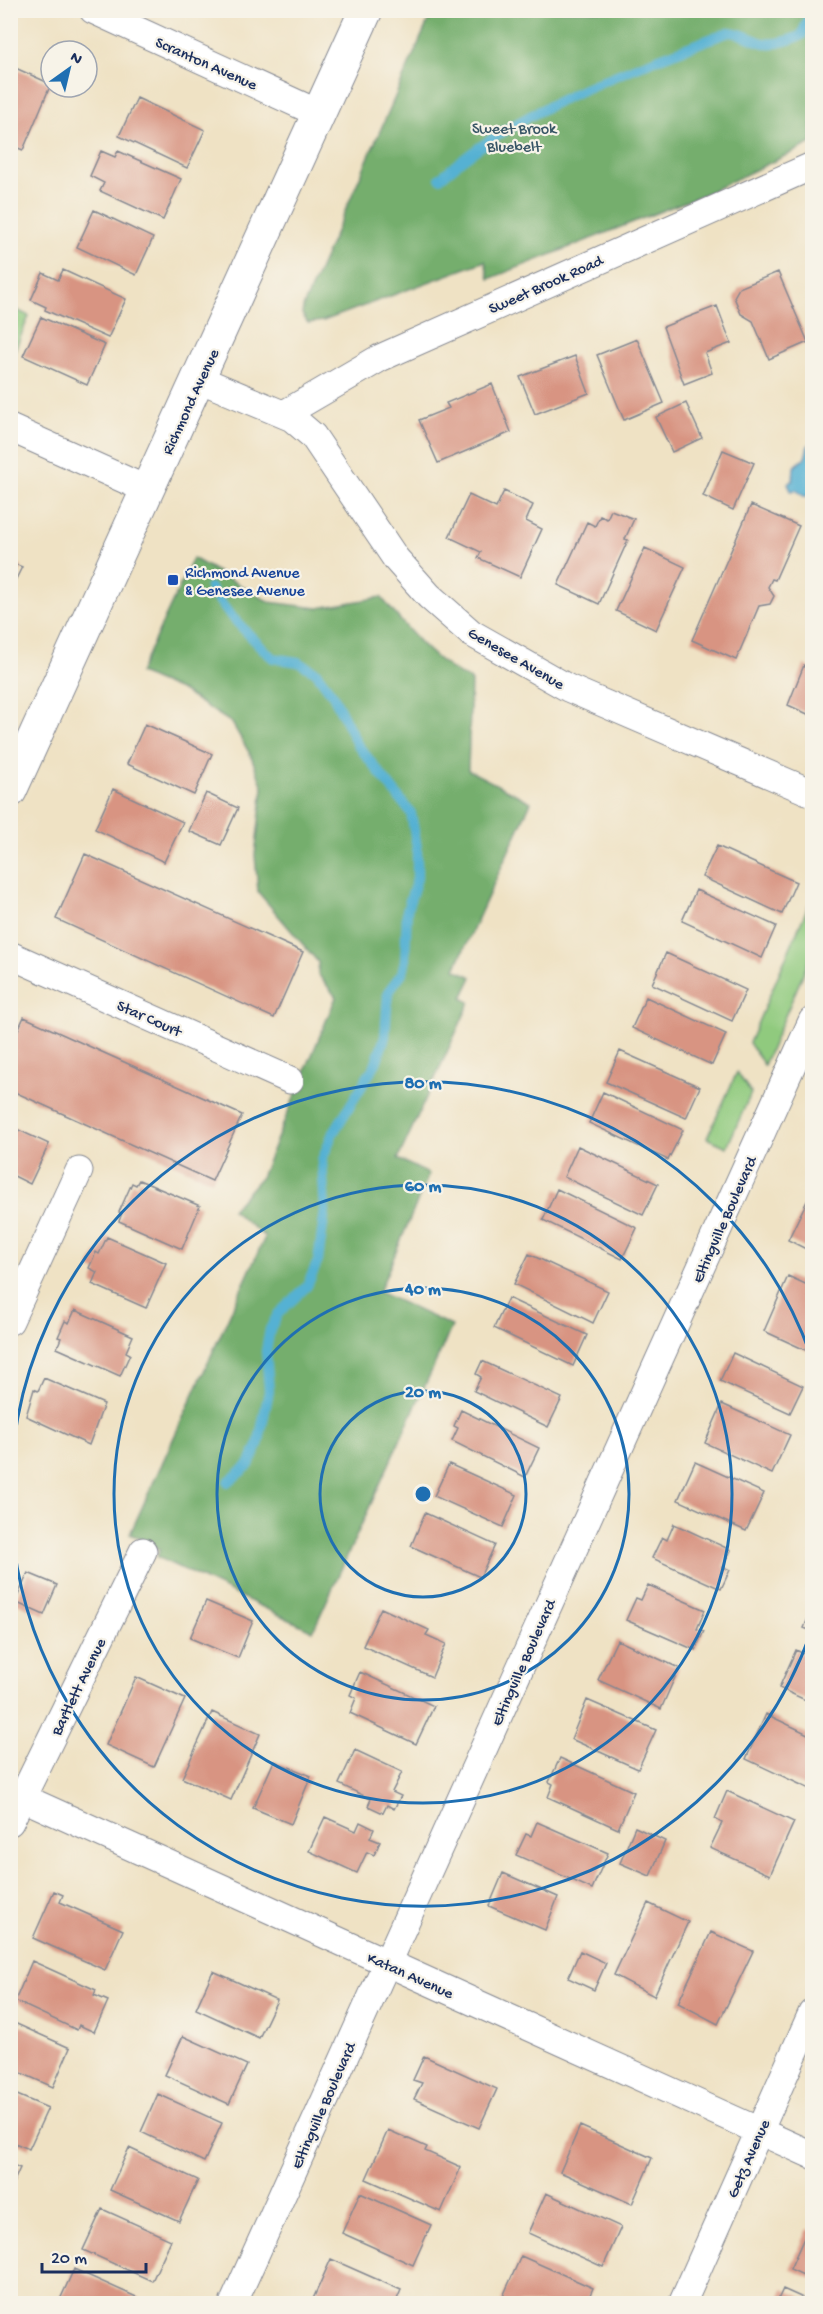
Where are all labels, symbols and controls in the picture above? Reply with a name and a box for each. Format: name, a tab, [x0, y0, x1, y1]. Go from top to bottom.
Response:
street label: Scranton Avenue	[152, 34, 260, 96]
north arrow	[39, 39, 99, 99]
text: N	[66, 49, 86, 71]
park label: Sweet Brook Bluebelt	[472, 121, 558, 158]
street label: Sweet Brook Road	[486, 252, 608, 320]
street label: Richmond Avenue	[159, 346, 225, 458]
place label: Richmond Avenue & Genesee Avenue	[185, 565, 305, 602]
marker: Richmond Avenue & Genesee Avenue	[166, 573, 180, 587]
street label: Genesee Avenue	[464, 625, 568, 696]
street label: Star Court	[113, 997, 185, 1043]
text: 80 m	[404, 1074, 442, 1095]
street label: Eltingville Boulevard	[690, 1153, 763, 1287]
text: 60 m	[405, 1177, 441, 1198]
text: 40 m	[404, 1280, 441, 1301]
text: 20 m	[405, 1383, 441, 1404]
centre of rings	[413, 1484, 433, 1504]
street label: Eltingville Boulevard	[489, 1596, 562, 1730]
street label: Bartlett Avenue	[48, 1635, 112, 1740]
street label: Katan Avenue	[363, 1950, 456, 2005]
street label: Eltingville Boulevard	[289, 2039, 362, 2173]
street label: Getz Avenue	[724, 2117, 776, 2202]
scale bar	[42, 2236, 146, 2274]
text: 20 m	[51, 2249, 87, 2270]

